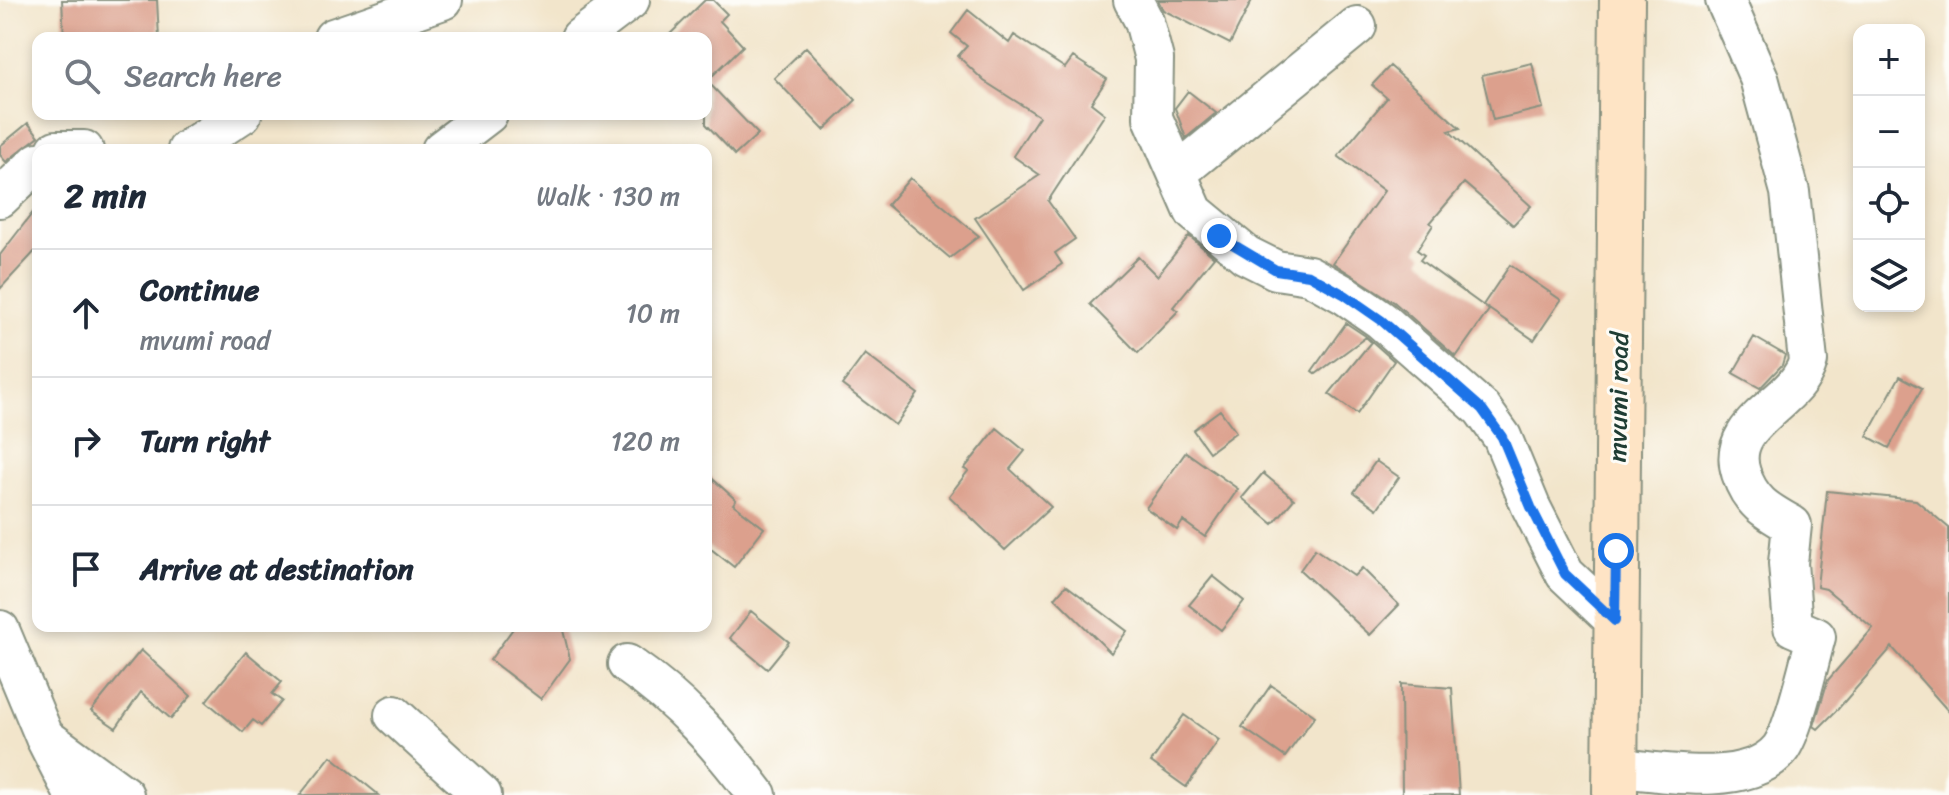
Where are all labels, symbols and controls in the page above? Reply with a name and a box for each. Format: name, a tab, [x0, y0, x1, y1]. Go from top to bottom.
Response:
map controls	[1853, 24, 1925, 312]
button: +	[1853, 24, 1925, 96]
search box	[32, 32, 712, 120]
text: Search here	[124, 49, 282, 103]
icon: search	[60, 54, 104, 98]
button: −	[1853, 96, 1925, 168]
text: 2 min	[64, 166, 146, 226]
button: locate	[1853, 168, 1925, 240]
text: Walk · 130 m	[537, 173, 680, 219]
route end	[1201, 218, 1237, 254]
button: layers	[1853, 240, 1925, 312]
text: Continue	[140, 263, 259, 317]
text: 10 m	[626, 290, 680, 336]
icon: ahead	[64, 291, 108, 335]
text: mvumi road	[140, 317, 270, 363]
street label: mvumi road	[1594, 329, 1642, 462]
text: Turn right	[140, 414, 270, 468]
text: 120 m	[611, 418, 680, 464]
icon: right	[64, 419, 108, 463]
route start	[1598, 533, 1634, 569]
text: Arrive at destination	[140, 542, 414, 596]
icon: arrive	[64, 547, 108, 591]

